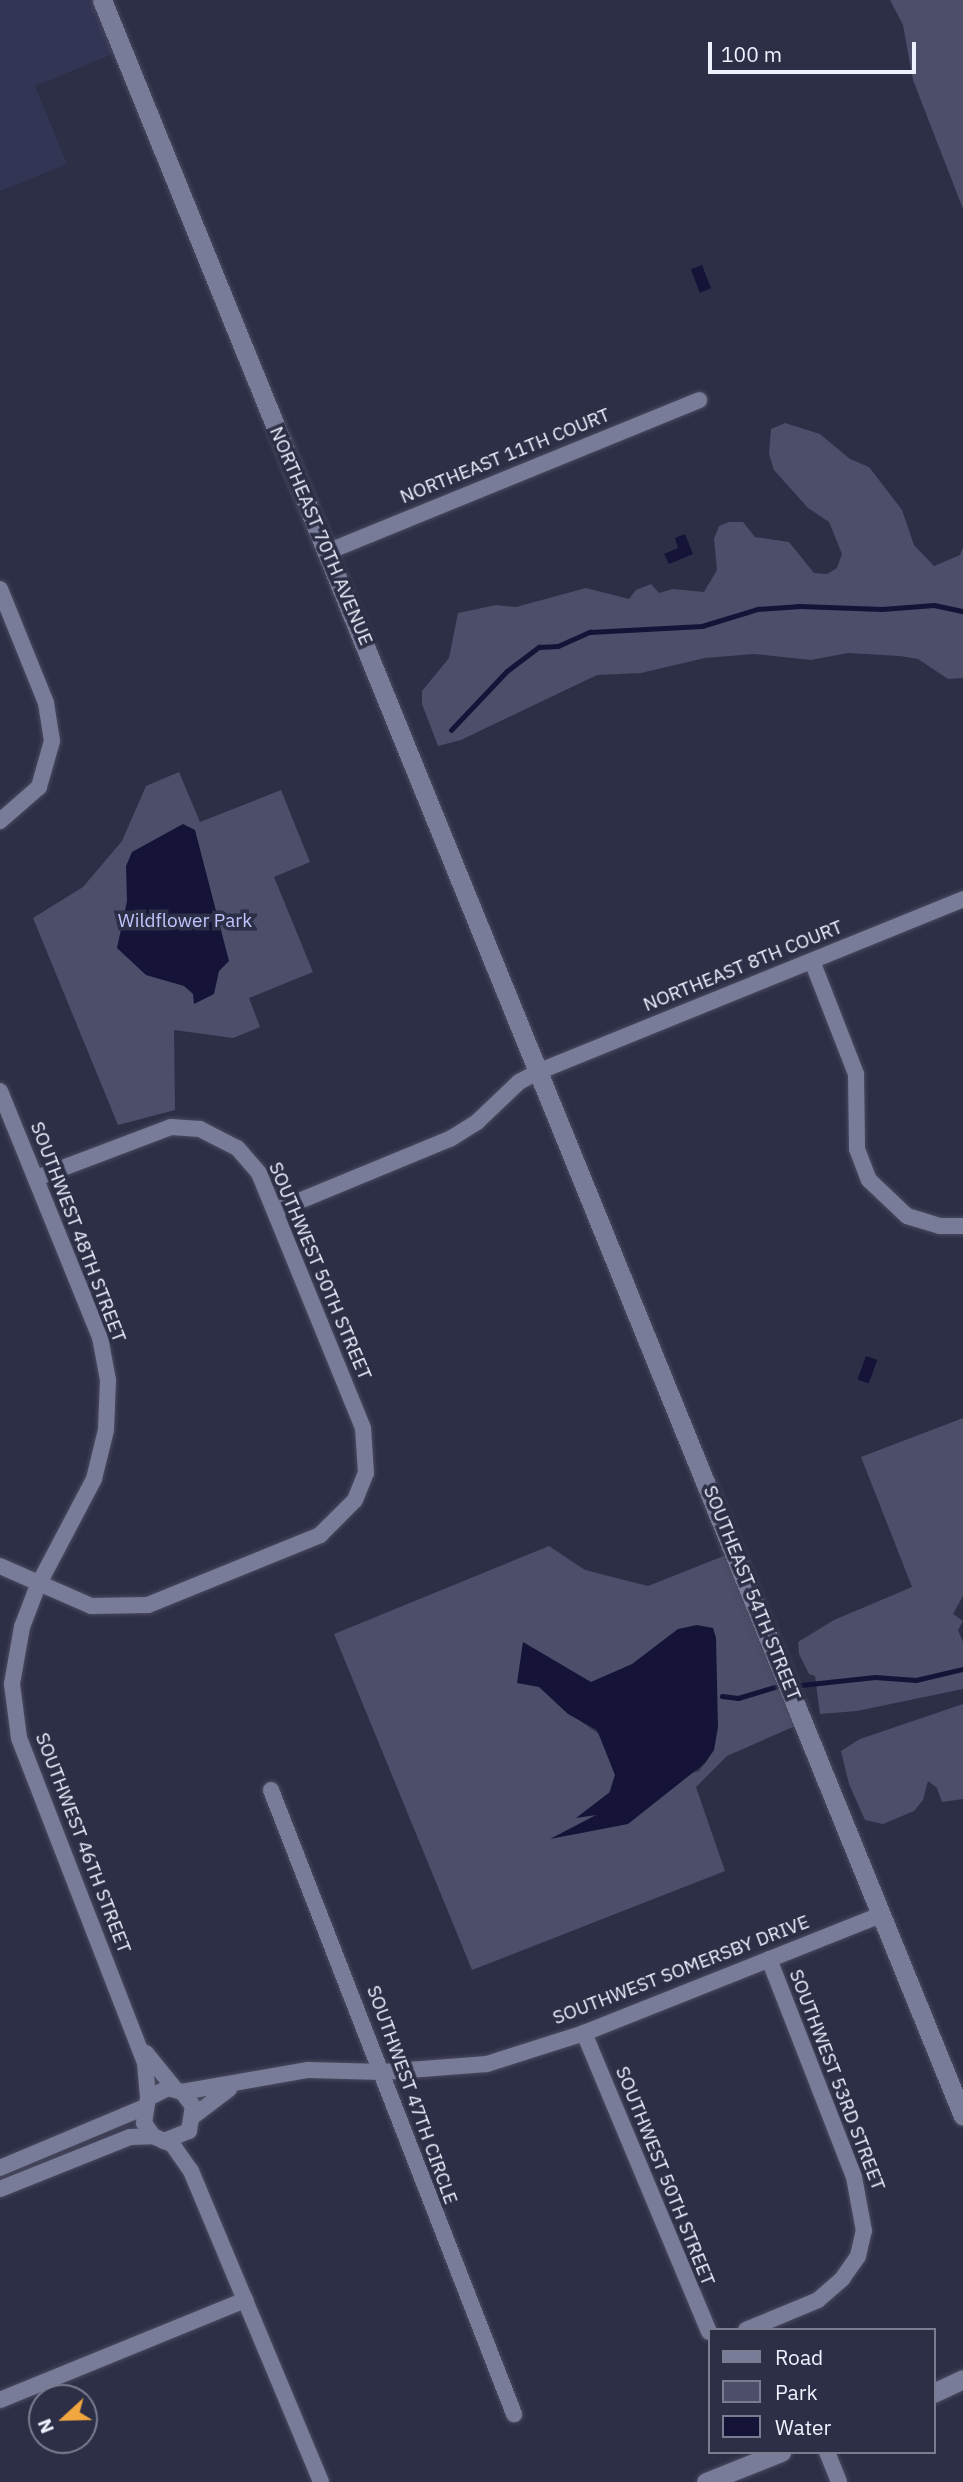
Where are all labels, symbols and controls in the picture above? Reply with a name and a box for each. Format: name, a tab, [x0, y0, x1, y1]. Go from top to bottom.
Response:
scale bar	[711, 28, 919, 72]
text: 100 m	[721, 40, 782, 68]
street label: NORTHEAST 11TH COURT	[397, 403, 613, 509]
street label: NORTHEAST 70TH AVENUE	[265, 423, 377, 649]
park label: Wildflower Park	[118, 910, 252, 932]
street label: NORTHEAST 8TH COURT	[640, 916, 846, 1016]
street label: SOUTHWEST 48TH STREET	[25, 1119, 131, 1345]
street label: SOUTHWEST 50TH STREET	[264, 1159, 376, 1383]
street label: SOUTHEAST 54TH STREET	[698, 1482, 806, 1704]
street label: SOUTHWEST 46TH STREET	[30, 1730, 136, 1956]
street label: SOUTHWEST SOMERSBY DRIVE	[550, 1910, 812, 2030]
street label: SOUTHWEST 53RD STREET	[784, 1966, 890, 2194]
street label: SOUTHWEST 47TH CIRCLE	[362, 1982, 462, 2208]
street label: SOUTHWEST 50TH STREET	[611, 2063, 719, 2289]
legend	[708, 2328, 935, 2454]
text: Road	[775, 2343, 823, 2371]
text: Park	[775, 2378, 818, 2406]
north arrow	[28, 2384, 98, 2454]
text: Water	[775, 2413, 831, 2441]
text: N	[32, 2415, 59, 2437]

